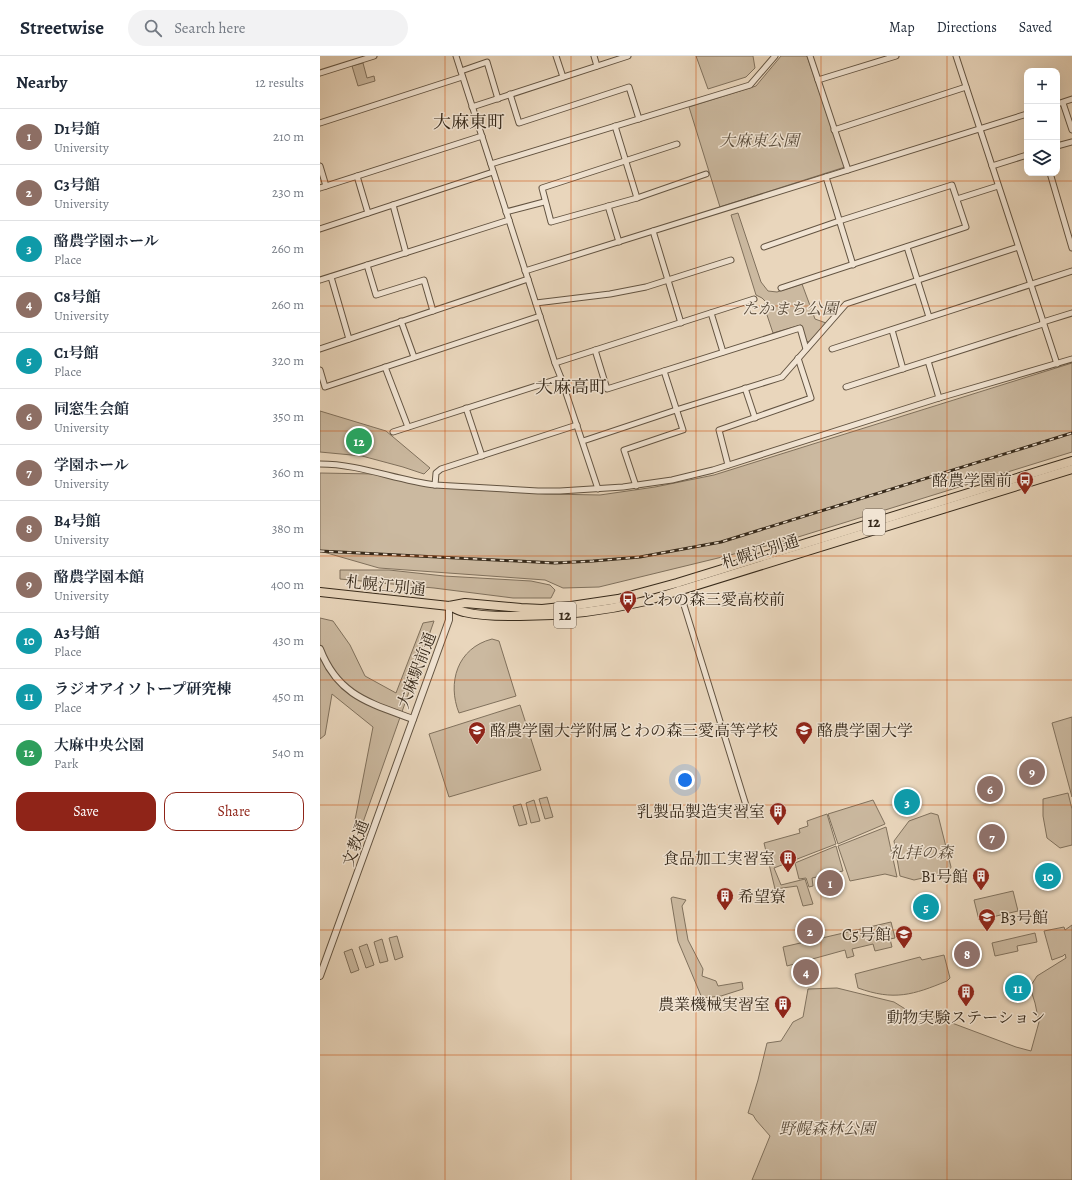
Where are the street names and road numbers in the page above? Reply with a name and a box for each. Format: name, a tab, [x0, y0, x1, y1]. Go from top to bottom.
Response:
road number: 12	[863, 509, 885, 535]
street label: 札幌江別通	[719, 530, 802, 574]
street label: 札幌江別通	[345, 571, 427, 601]
road number: 12	[554, 602, 576, 628]
street label: 大麻駅前通	[392, 629, 442, 712]
street label: 文教通	[337, 817, 374, 870]

